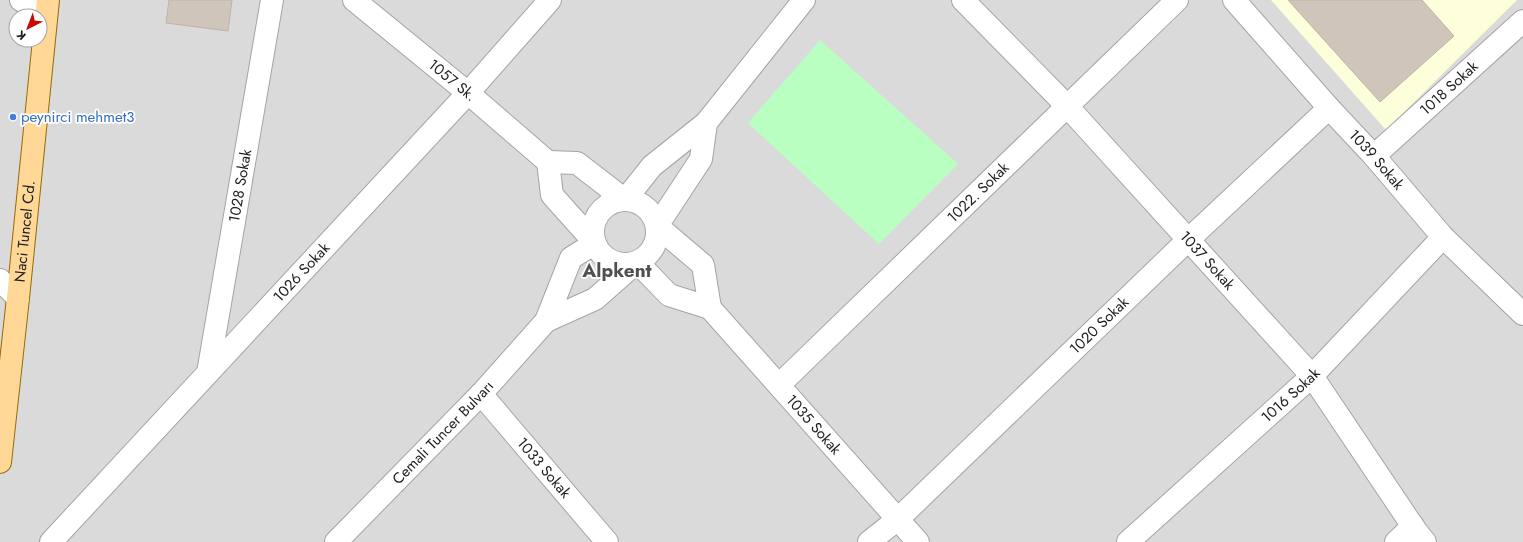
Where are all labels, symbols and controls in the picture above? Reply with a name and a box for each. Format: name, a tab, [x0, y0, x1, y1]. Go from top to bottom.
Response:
north arrow	[8, 8, 48, 48]
text: K	[13, 27, 30, 44]
street label: 1057 Sk.	[424, 54, 481, 107]
street label: 1018 Sokak	[1415, 56, 1483, 121]
place label: peynirci mehmet3	[21, 106, 134, 128]
marker: peynirci mehmet3	[8, 112, 18, 122]
street label: 1039 Sokak	[1344, 125, 1409, 195]
street label: 1028 Sokak	[223, 147, 257, 224]
street label: 1022. Sokak	[942, 157, 1014, 228]
street label: Naci Tuncel Cd.	[9, 179, 41, 283]
street label: 1037 Sokak	[1174, 226, 1240, 295]
street label: 1026 Sokak	[268, 237, 335, 307]
district label: Alpkent	[581, 257, 652, 284]
street label: 1020 Sokak	[1064, 291, 1134, 359]
street label: 1016 Sokak	[1256, 363, 1325, 428]
street label: Cemali Tuncer Bulvarı	[387, 376, 499, 490]
street label: 1035 Sokak	[781, 390, 847, 460]
street label: 1033 Sokak	[512, 433, 576, 503]

